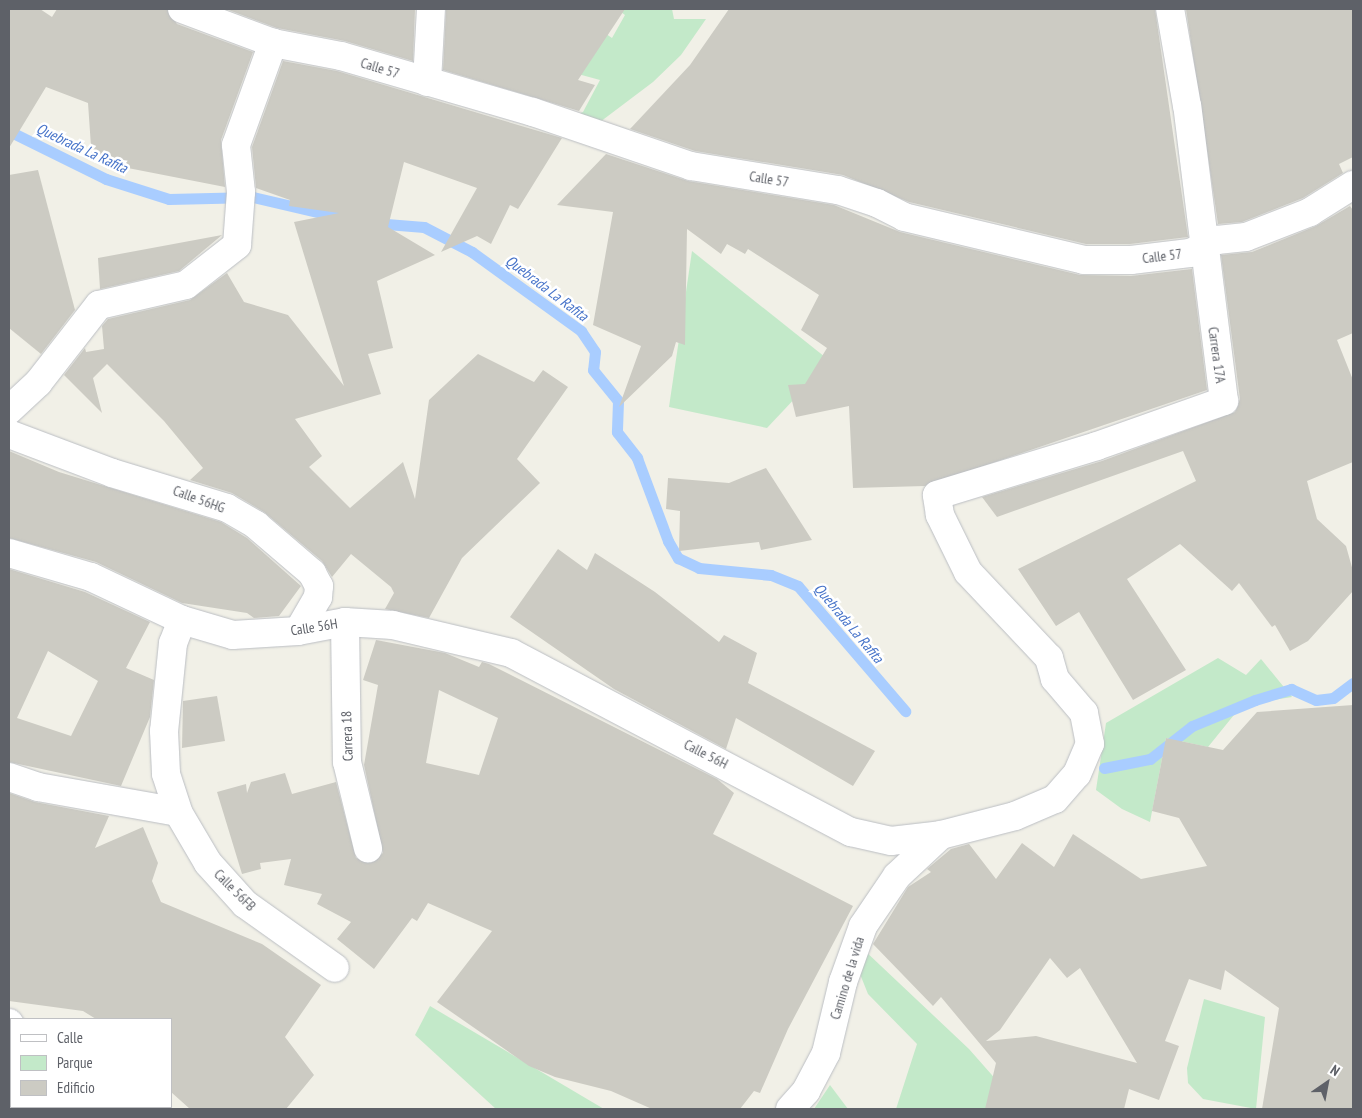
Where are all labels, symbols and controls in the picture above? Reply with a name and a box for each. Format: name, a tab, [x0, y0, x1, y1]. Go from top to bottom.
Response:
street label: Calle 57	[359, 54, 401, 82]
water label: Quebrada La Rafita	[34, 119, 130, 177]
street label: Calle 57	[748, 168, 790, 190]
street label: Calle 57	[1141, 245, 1183, 267]
water label: Quebrada La Rafita	[502, 251, 592, 325]
street label: Carrera 17A	[1205, 326, 1229, 384]
street label: Calle 56HG	[171, 482, 227, 516]
water label: Quebrada La Rafita	[811, 580, 887, 666]
street label: Calle 56H	[289, 615, 339, 639]
street label: Carrera 18	[338, 711, 356, 761]
street label: Calle 56H	[681, 736, 731, 772]
street label: Calle 56FB	[211, 866, 259, 914]
street label: Camino de la vida	[826, 934, 868, 1022]
legend	[10, 1018, 172, 1108]
text: Calle	[57, 1028, 83, 1047]
text: Parque	[57, 1053, 93, 1072]
north arrow	[1302, 1058, 1352, 1108]
text: N	[1327, 1061, 1343, 1080]
text: Edificio	[57, 1078, 95, 1097]

